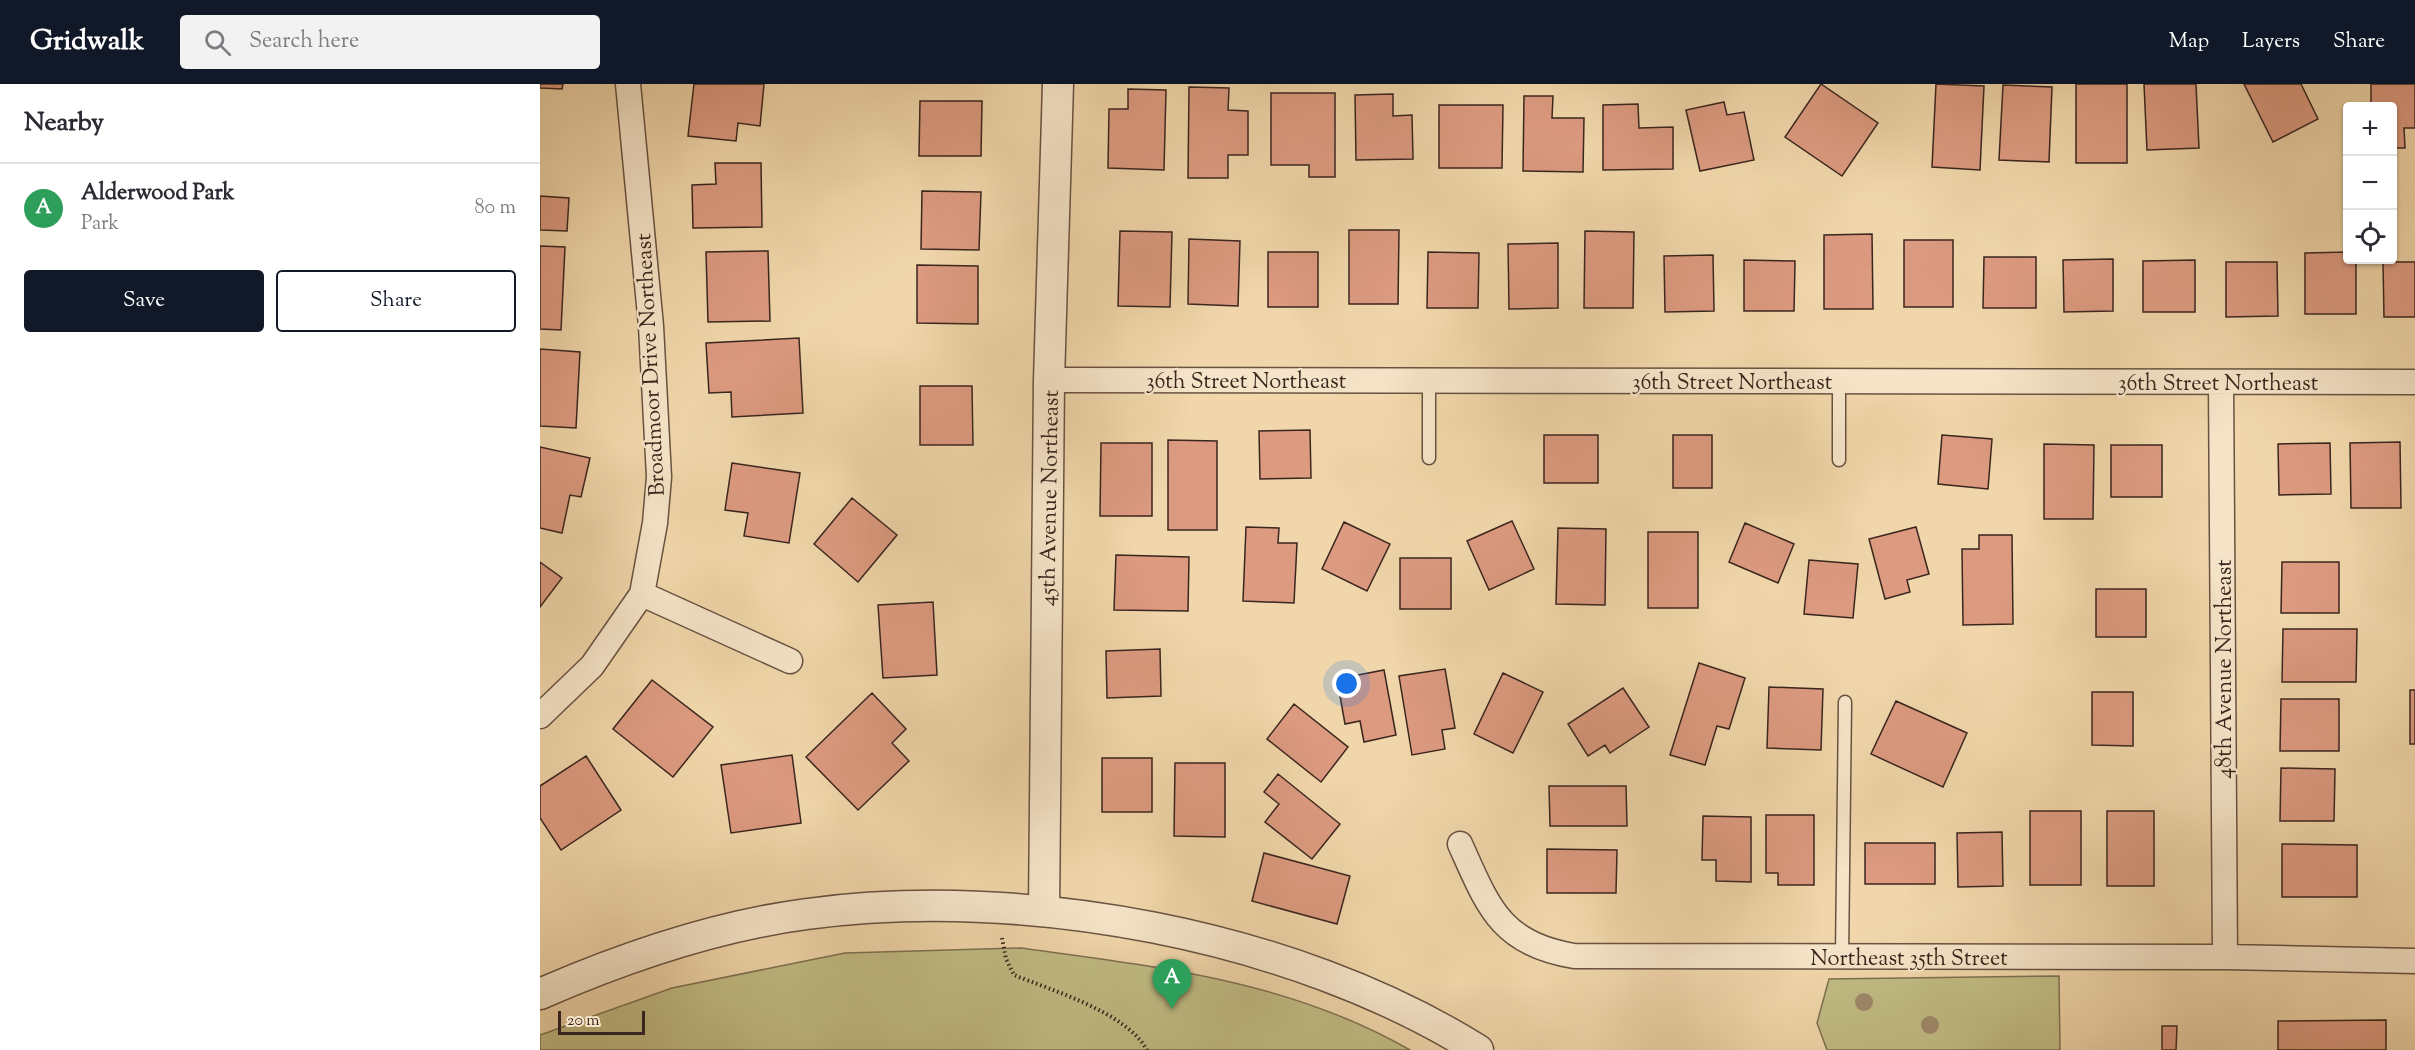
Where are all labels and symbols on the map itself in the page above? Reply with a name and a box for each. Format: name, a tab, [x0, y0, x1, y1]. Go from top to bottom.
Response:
street label: Broadmoor Drive Northeast	[629, 232, 675, 497]
street label: 36th Street Northeast	[1146, 367, 1347, 399]
street label: 36th Street Northeast	[1632, 368, 1833, 400]
street label: 36th Street Northeast	[2118, 369, 2319, 401]
street label: 45th Avenue Northeast	[1033, 389, 1069, 606]
street label: 48th Avenue Northeast	[2210, 559, 2242, 779]
your location	[1332, 669, 1361, 698]
street label: Northeast 35th Street	[1810, 944, 2008, 976]
pin: A	[1152, 960, 1192, 1009]
scale bar	[558, 1008, 645, 1036]

